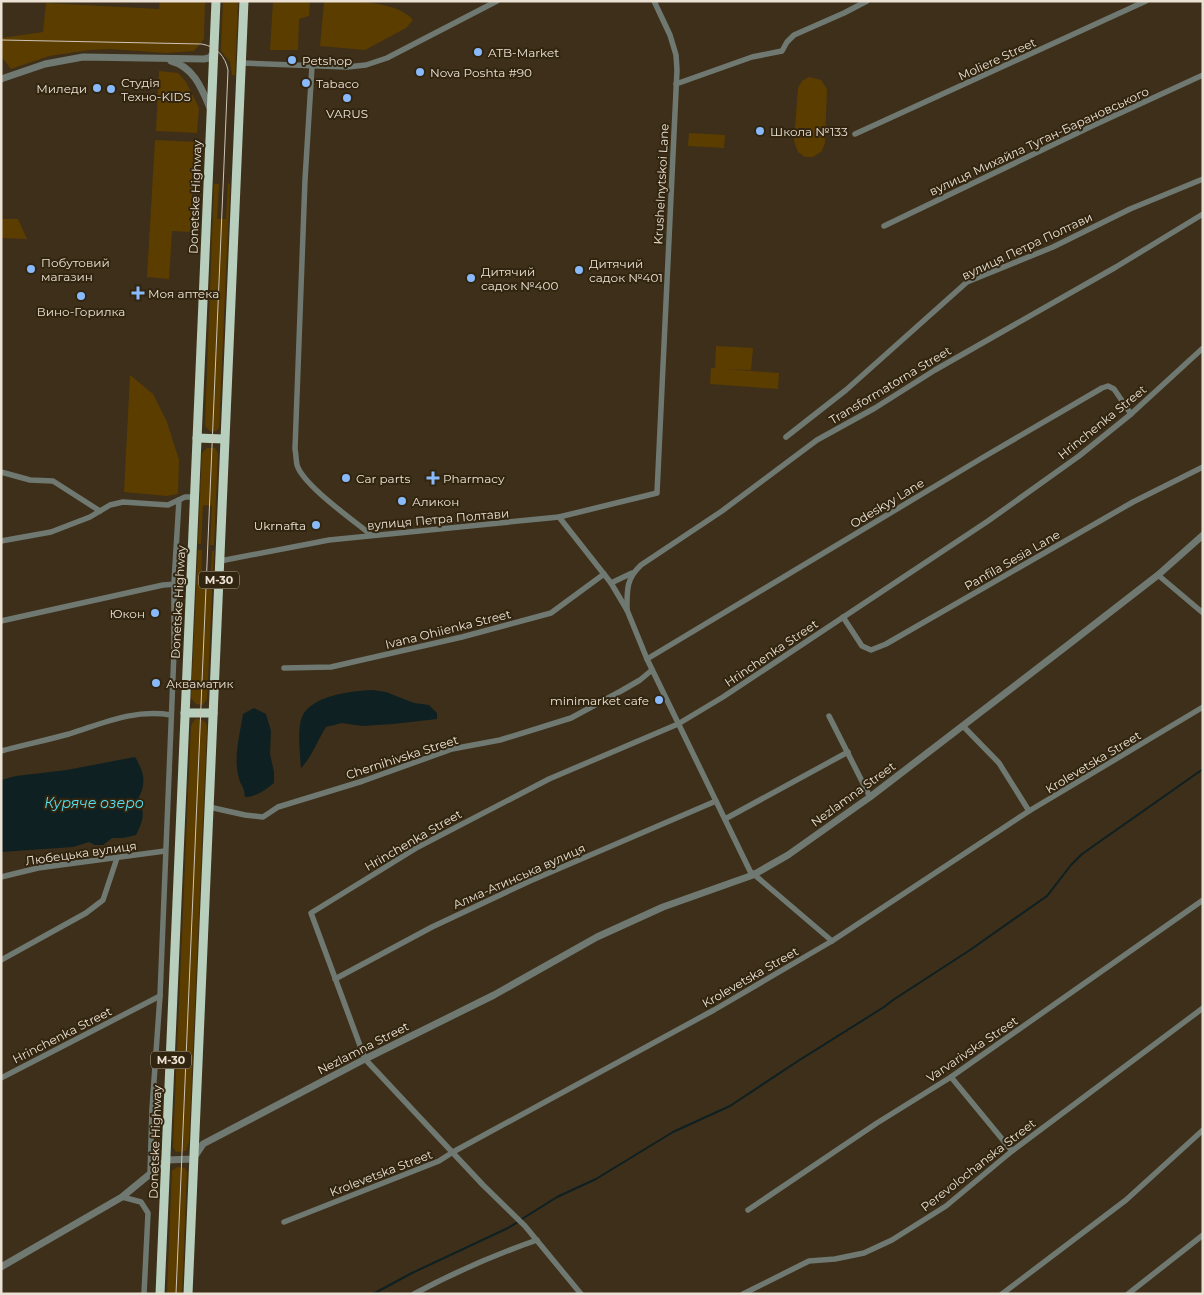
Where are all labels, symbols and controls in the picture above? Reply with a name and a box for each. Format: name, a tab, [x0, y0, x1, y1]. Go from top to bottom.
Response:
street label: Moliere Street	[956, 34, 1038, 84]
place label: ATB-Market	[488, 45, 559, 60]
marker: ATB-Market	[472, 46, 484, 58]
place label: Petshop	[302, 53, 352, 68]
marker: Petshop	[286, 54, 298, 66]
place label: Nova Poshta #90	[430, 65, 532, 80]
marker: Nova Poshta #90	[414, 66, 426, 78]
place label: Студія Техно-KIDS	[121, 75, 191, 104]
place label: Tabaco	[316, 76, 359, 91]
marker: Tabaco	[300, 77, 312, 89]
place label: Миледи	[36, 81, 87, 96]
marker: Миледи	[91, 82, 103, 94]
marker: Студія Техно-KIDS	[105, 83, 117, 95]
street label: вулиця Михайла Туган-Барановського	[927, 83, 1152, 199]
marker: VARUS	[341, 92, 353, 104]
place label: VARUS	[326, 106, 368, 121]
street label: Krushelnytskoi Lane	[650, 123, 672, 245]
place label: Школа №133	[770, 124, 848, 139]
marker: Школа №133	[754, 125, 766, 137]
street label: Donetske Highway	[186, 139, 204, 254]
street label: вулиця Петра Полтави	[959, 209, 1095, 283]
place label: Побутовий магазин	[41, 255, 110, 284]
place label: Дитячий садок №401	[589, 256, 663, 285]
marker: Побутовий магазин	[25, 263, 37, 275]
place label: Дитячий садок №400	[481, 264, 558, 293]
marker: Дитячий садок №401	[573, 264, 585, 276]
marker: Дитячий садок №400	[465, 272, 477, 284]
place label: Моя аптека	[148, 286, 219, 301]
marker: Моя аптека	[132, 287, 144, 299]
marker: Вино-Горилка	[75, 290, 87, 302]
place label: Вино-Горилка	[37, 304, 125, 319]
street label: Transformatorna Street	[826, 343, 954, 427]
street label: Hrinchenka Street	[1055, 382, 1149, 462]
place label: Car parts	[356, 471, 410, 486]
place label: Pharmacy	[443, 471, 505, 486]
marker: Car parts	[340, 472, 352, 484]
marker: Pharmacy	[427, 472, 439, 484]
street label: Odeskyy Lane	[847, 475, 927, 531]
place label: Аликон	[412, 494, 459, 509]
marker: Аликон	[396, 495, 408, 507]
street label: вулиця Петра Полтави	[366, 505, 510, 533]
place label: Ukrnafta	[254, 518, 306, 533]
marker: Ukrnafta	[310, 519, 322, 531]
street label: Panfila Sesia Lane	[962, 527, 1062, 593]
street label: Donetske Highway	[168, 544, 188, 659]
road number: М-30	[199, 572, 239, 588]
place label: Юкон	[109, 606, 145, 621]
street label: Ivana Ohiienka Street	[384, 606, 512, 652]
marker: Юкон	[149, 607, 161, 619]
street label: Hrinchenka Street	[721, 616, 821, 690]
place label: Акваматик	[166, 676, 234, 691]
marker: Акваматик	[150, 677, 162, 689]
place label: minimarket cafe	[550, 693, 649, 708]
marker: minimarket cafe	[653, 694, 665, 706]
street label: Krolevetska Street	[1043, 727, 1144, 796]
street label: Chernihivska Street	[344, 732, 460, 782]
street label: Nezlamna Street	[808, 758, 898, 830]
water label: Куряче озеро	[44, 794, 144, 812]
street label: Hrinchenka Street	[362, 806, 464, 874]
street label: Любецька вулиця	[24, 838, 138, 868]
street label: Алма-Атинська вулиця	[450, 840, 588, 912]
street label: Krolevetska Street	[699, 943, 801, 1011]
street label: Hrinchenka Street	[10, 1003, 114, 1067]
street label: Varvarivska Street	[923, 1013, 1021, 1085]
street label: Nezlamna Street	[315, 1018, 411, 1078]
road number: М-30	[151, 1052, 191, 1068]
street label: Donetske Highway	[146, 1084, 164, 1199]
street label: Perevolochanska Street	[918, 1115, 1038, 1214]
street label: Krolevetska Street	[328, 1146, 435, 1199]

